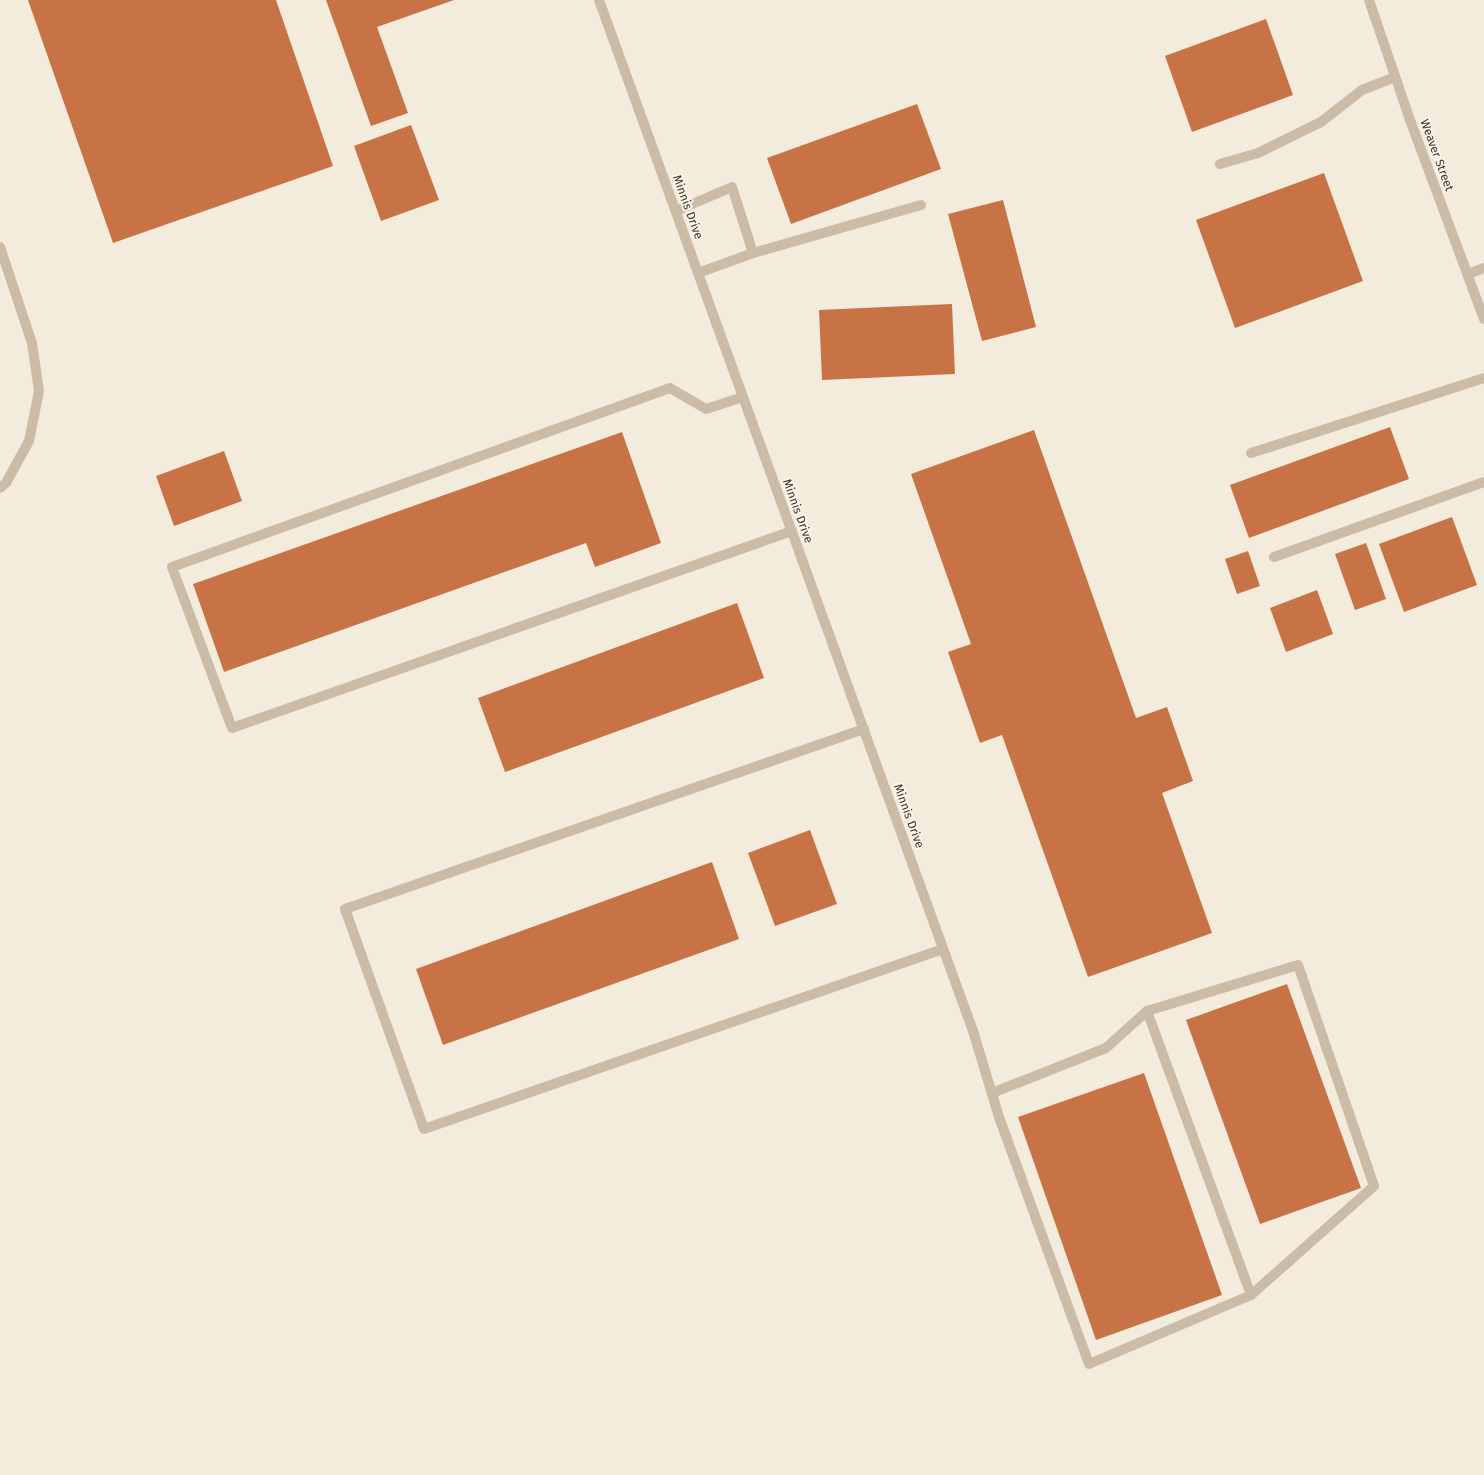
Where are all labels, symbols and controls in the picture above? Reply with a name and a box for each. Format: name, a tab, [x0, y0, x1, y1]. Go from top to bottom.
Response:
street label: Weaver Street	[1418, 117, 1457, 193]
street label: Minnis Drive	[670, 173, 706, 241]
street label: Minnis Drive	[780, 477, 816, 545]
street label: Minnis Drive	[891, 782, 927, 850]

